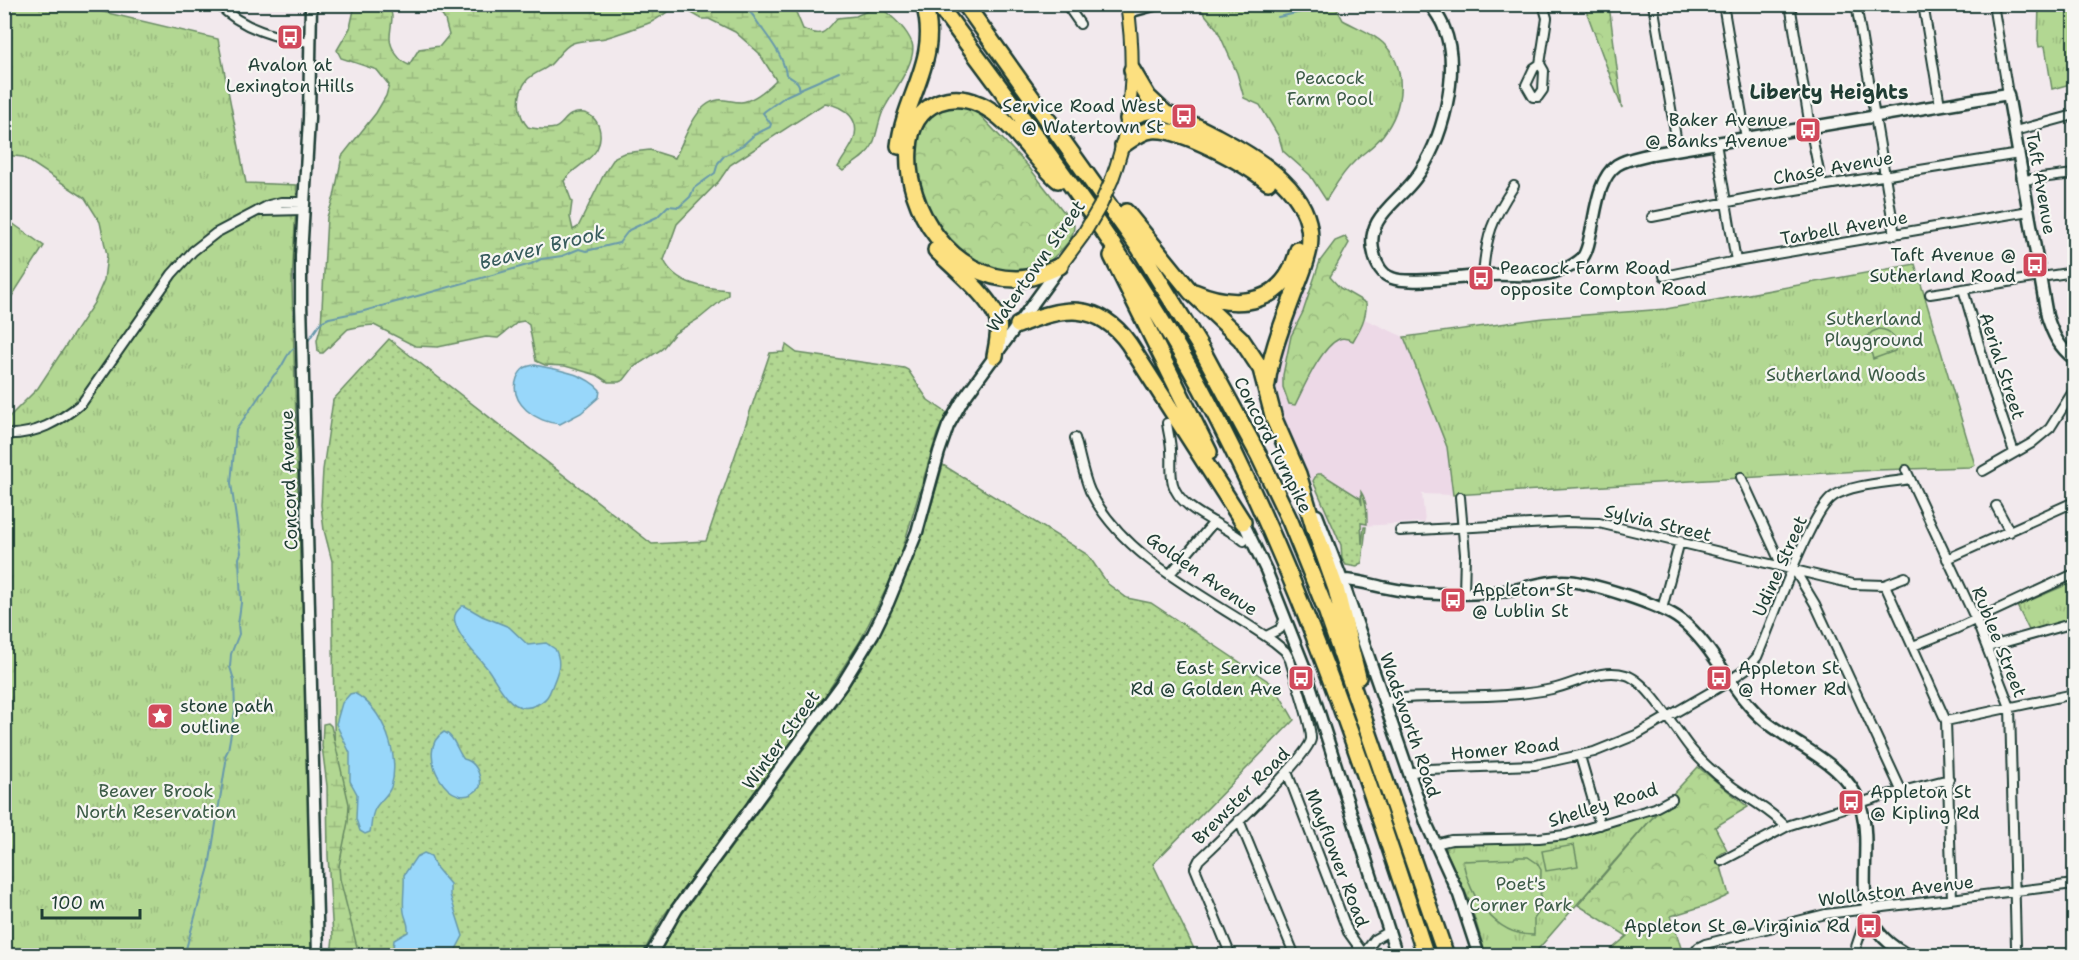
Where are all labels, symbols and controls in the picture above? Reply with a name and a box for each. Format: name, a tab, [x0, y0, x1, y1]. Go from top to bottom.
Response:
bus stop icon: Avalon at Lexington Hills	[275, 22, 305, 52]
place label: Avalon at Lexington Hills	[226, 53, 354, 98]
park label: Peacock Farm Pool	[1287, 66, 1374, 111]
district label: Liberty Heights	[1749, 79, 1909, 105]
place label: Service Road West @ Watertown St	[1002, 94, 1164, 139]
bus stop icon: Service Road West @ Watertown St	[1169, 101, 1199, 131]
place label: Baker Avenue @ Banks Avenue	[1645, 108, 1788, 153]
bus stop icon: Baker Avenue @ Banks Avenue	[1793, 115, 1823, 145]
street label: Taft Avenue	[2020, 130, 2062, 236]
street label: Chase Avenue	[1771, 146, 1895, 190]
street label: Watertown Street	[981, 195, 1091, 337]
street label: Tarbell Avenue	[1778, 205, 1910, 251]
water label: Beaver Brook	[476, 219, 608, 275]
place label: Taft Avenue @ Sutherland Road	[1869, 243, 2016, 288]
bus stop icon: Taft Avenue @ Sutherland Road	[2020, 250, 2050, 280]
place label: Peacock Farm Road opposite Compton Road	[1500, 256, 1707, 301]
bus stop icon: Peacock Farm Road opposite Compton Road	[1466, 263, 1496, 293]
park label: Sutherland Playground	[1825, 307, 1923, 352]
street label: Aerial Street	[1973, 309, 2031, 423]
park label: Sutherland Woods	[1766, 363, 1926, 387]
street label: Concord Turnpike	[1228, 373, 1318, 517]
street label: Concord Avenue	[275, 409, 303, 551]
street label: Sylvia Street	[1602, 499, 1714, 547]
street label: Udine Street	[1747, 512, 1813, 620]
street label: Golden Avenue	[1141, 526, 1263, 622]
place label: Appleton St @ Lublin St	[1472, 578, 1574, 623]
street label: Rublee Street	[1966, 583, 2032, 701]
bus stop icon: Appleton St @ Lublin St	[1438, 585, 1468, 615]
street label: Wadsworth Road	[1374, 649, 1446, 801]
place label: East Service Rd @ Golden Ave	[1130, 656, 1282, 701]
place label: Appleton St @ Homer Rd	[1738, 656, 1847, 701]
bus stop icon: East Service Rd @ Golden Ave	[1286, 663, 1316, 693]
bus stop icon: Appleton St @ Homer Rd	[1704, 663, 1734, 693]
street label: Winter Street	[737, 685, 825, 795]
place label: stone path outline	[180, 694, 274, 739]
place icon: stone path outline	[145, 701, 175, 731]
street label: Homer Road	[1450, 732, 1560, 766]
street label: Brewster Road	[1187, 742, 1295, 850]
street label: Shelley Road	[1545, 777, 1661, 833]
park label: Beaver Brook North Reservation	[76, 779, 236, 824]
place label: Appleton St @ Kipling Rd	[1870, 780, 1980, 825]
street label: Mayflower Road	[1300, 786, 1374, 930]
bus stop icon: Appleton St @ Kipling Rd	[1836, 787, 1866, 817]
street label: Wollaston Avenue	[1817, 870, 1975, 912]
park label: Poet's Corner Park	[1469, 872, 1573, 917]
scale bar	[42, 882, 140, 920]
text: 100 m	[51, 891, 105, 915]
bus stop icon: Appleton St @ Virginia Rd	[1854, 911, 1884, 941]
place label: Appleton St @ Virginia Rd	[1624, 914, 1850, 938]

